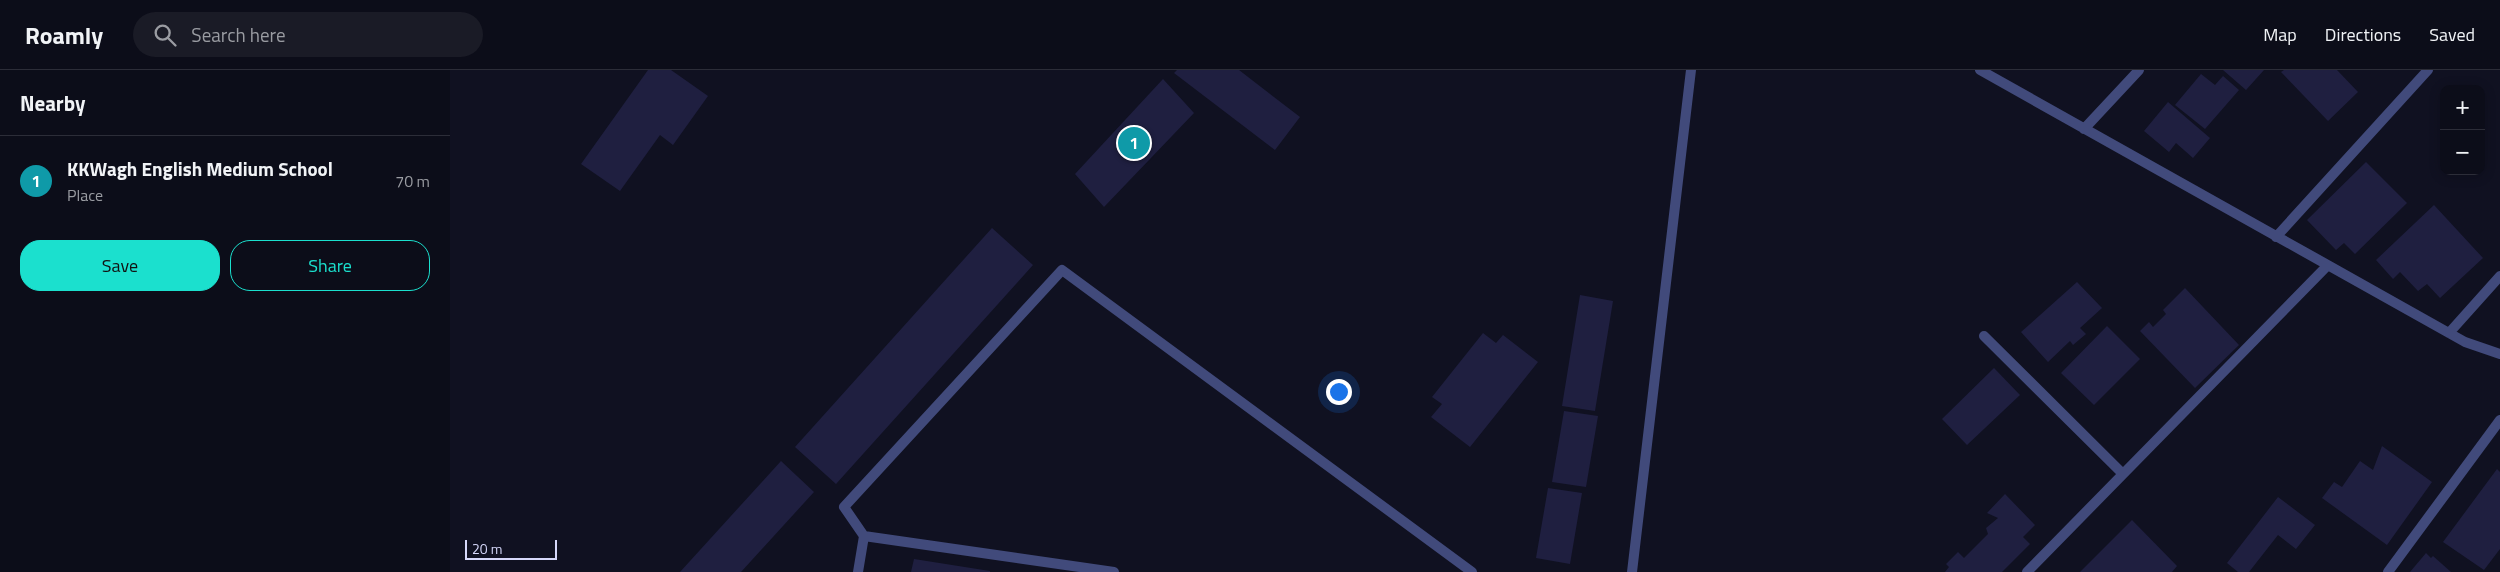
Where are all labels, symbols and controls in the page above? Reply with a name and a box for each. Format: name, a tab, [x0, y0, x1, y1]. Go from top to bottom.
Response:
search box	[133, 12, 483, 57]
text: Roamly	[25, 17, 103, 53]
text: Search here	[191, 20, 286, 49]
icon: search	[151, 21, 179, 49]
text: Map	[2263, 21, 2297, 48]
text: Directions	[2325, 21, 2401, 48]
text: Saved	[2429, 21, 2475, 48]
map controls	[2440, 85, 2485, 175]
button: +	[2440, 85, 2485, 130]
text: Nearby	[20, 87, 85, 119]
pin: 1	[1118, 124, 1150, 162]
button: −	[2440, 130, 2485, 175]
text: KKWagh English Medium School	[67, 154, 333, 183]
text: 1	[32, 169, 40, 193]
text: 70 m	[395, 169, 430, 193]
text: Place	[67, 183, 103, 207]
button: Save	[20, 240, 220, 291]
button: Share	[230, 240, 430, 291]
your location	[1326, 379, 1352, 405]
scale bar	[465, 537, 558, 560]
text: 20 m	[472, 538, 502, 559]

